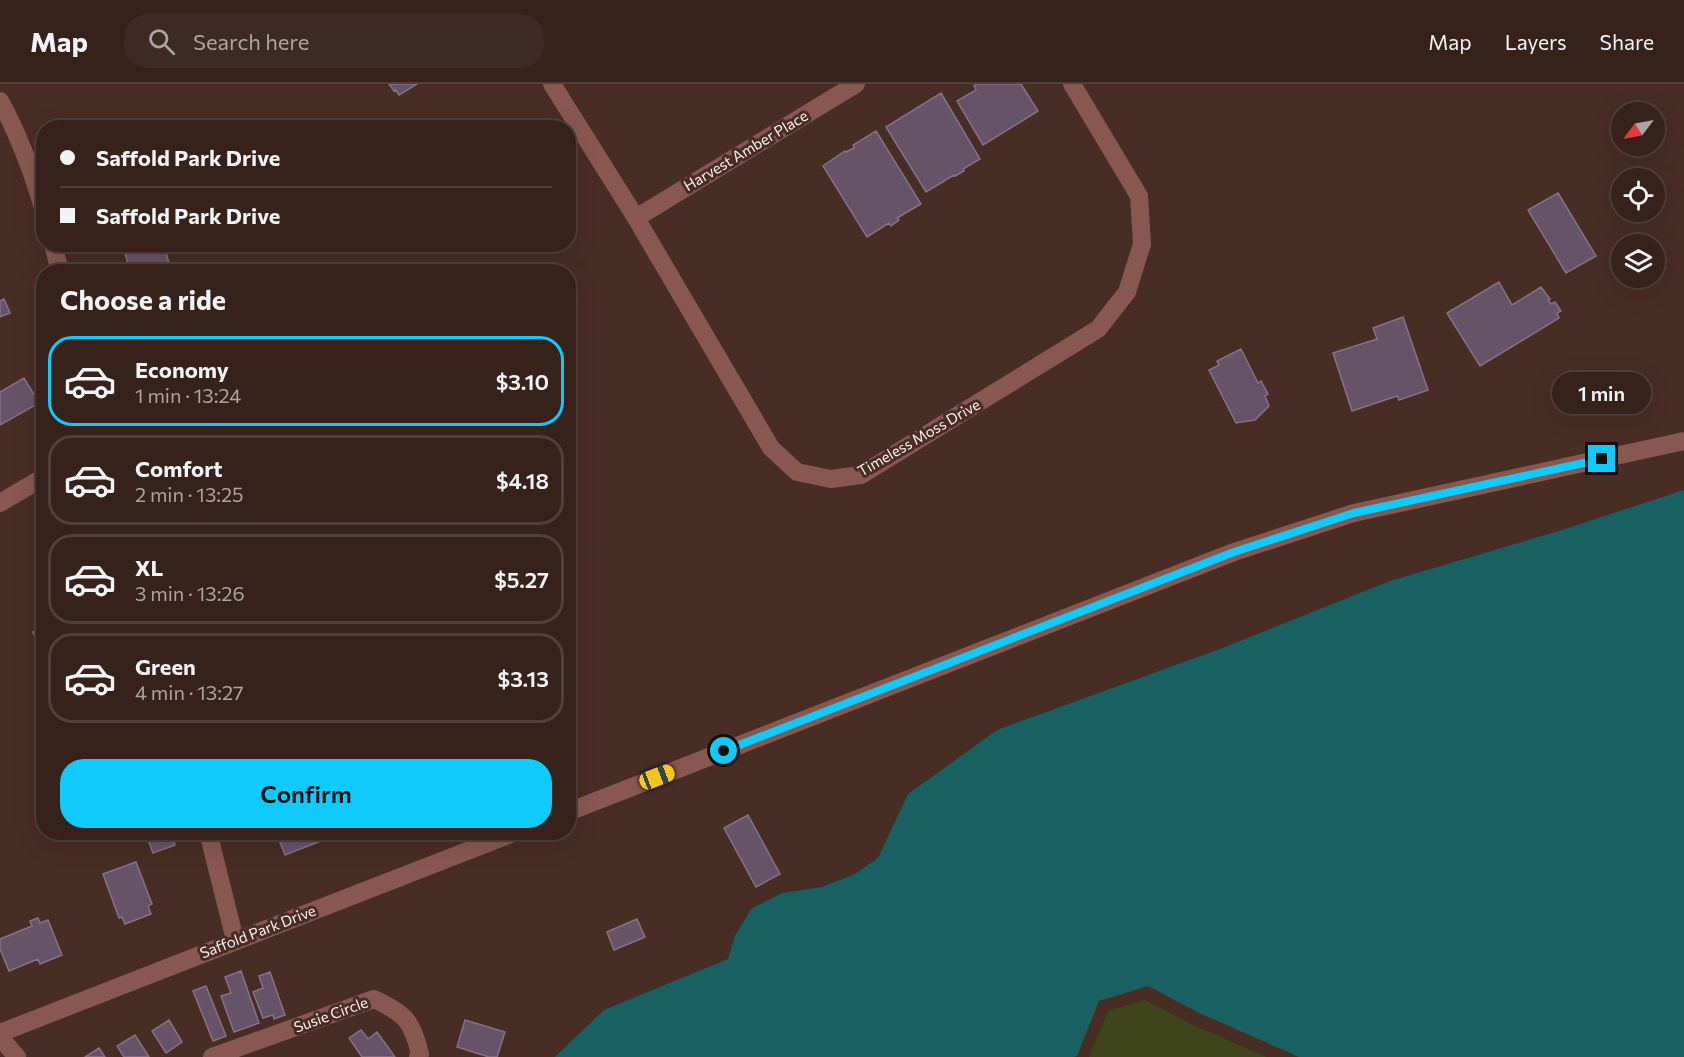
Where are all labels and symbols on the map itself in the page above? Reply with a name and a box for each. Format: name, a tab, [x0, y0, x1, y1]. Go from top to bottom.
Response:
north arrow	[1611, 102, 1665, 156]
street label: Harvest Amber Place	[680, 106, 811, 194]
callout: 1 min	[1552, 372, 1652, 414]
street label: Timeless Moss Drive	[854, 395, 983, 480]
route end	[1588, 445, 1615, 472]
route start	[710, 737, 737, 764]
car	[637, 762, 677, 792]
street label: Saffold Park Drive	[197, 901, 318, 961]
street label: Susie Circle	[291, 992, 370, 1036]

